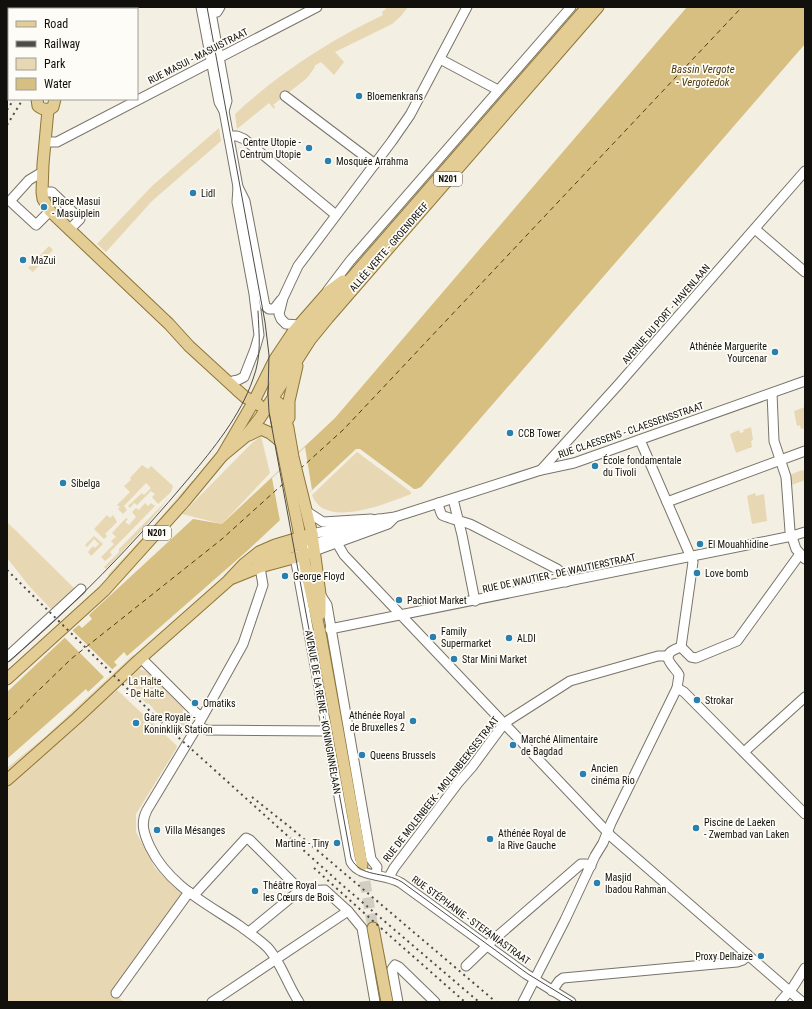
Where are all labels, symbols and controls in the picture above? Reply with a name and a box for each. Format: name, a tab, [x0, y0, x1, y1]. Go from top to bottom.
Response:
legend	[8, 8, 138, 100]
text: Road	[44, 17, 68, 31]
street label: RUE MASUI - MASUISTRAAT	[146, 26, 250, 86]
text: Railway	[44, 37, 80, 51]
text: Park	[44, 57, 66, 71]
water label: Bassin Vergote - Vergotedok	[671, 63, 735, 89]
text: Water	[44, 77, 72, 91]
marker: Bloemenkrans	[354, 91, 364, 101]
place label: Bloemenkrans	[367, 91, 424, 102]
place label: Centre Utopie - Centrum Utopie	[240, 137, 302, 160]
marker: Centre Utopie - Centrum Utopie	[304, 143, 314, 153]
marker: Mosquée Arrahma	[323, 156, 333, 166]
place label: Mosquée Arrahma	[336, 156, 408, 167]
road number: N201	[434, 172, 462, 186]
marker: Lidl	[188, 188, 198, 198]
place label: Lidl	[201, 188, 215, 199]
place label: Place Masui - Masuiplein	[52, 196, 100, 219]
street label: ALLÉE VERTE - GROENDREEF	[347, 199, 431, 294]
marker: Place Masui - Masuiplein	[39, 202, 49, 212]
marker: MaZui	[18, 255, 28, 265]
place label: MaZui	[31, 255, 56, 266]
street label: AVENUE DU PORT - HAVENLAAN	[620, 262, 712, 366]
place label: Athénée Marguerite Yourcenar	[690, 341, 767, 364]
marker: Athénée Marguerite Yourcenar	[770, 347, 780, 357]
street label: RUE CLAESSENS - CLAESSENSSTRAAT	[557, 400, 705, 460]
marker: CCB Tower	[505, 428, 515, 438]
place label: CCB Tower	[518, 428, 561, 439]
place label: École fondamentale du Tivoli	[603, 454, 682, 478]
marker: École fondamentale du Tivoli	[590, 461, 600, 471]
marker: Sibelga	[58, 478, 68, 488]
place label: Sibelga	[71, 478, 100, 489]
road number: N201	[143, 526, 171, 540]
marker: El Mouahhidine	[695, 539, 705, 549]
place label: El Mouahhidine	[708, 539, 769, 550]
street label: RUE DE WAUTIER - DE WAUTIERSTRAAT	[481, 551, 637, 595]
marker: Love bomb	[692, 568, 702, 578]
place label: Love bomb	[705, 568, 748, 579]
marker: George Floyd	[280, 571, 290, 581]
place label: George Floyd	[293, 571, 345, 582]
marker: Pachiot Market	[394, 595, 404, 605]
place label: Pachiot Market	[407, 595, 467, 606]
place label: Family Supermarket	[441, 626, 491, 649]
street label: AVENUE DE LA REINE - KONINGINNELAAN	[303, 629, 343, 795]
marker: Family Supermarket	[428, 632, 438, 642]
marker: ALDI	[504, 633, 514, 643]
place label: ALDI	[517, 633, 536, 644]
marker: Star Mini Market	[449, 654, 459, 664]
place label: Star Mini Market	[462, 654, 527, 665]
park label: La Halte - De Halte	[126, 676, 165, 699]
marker: Strokar	[692, 695, 702, 705]
place label: Strokar	[705, 695, 733, 706]
marker: Omatiks	[190, 698, 200, 708]
place label: Omatiks	[203, 698, 236, 709]
place label: Athénée Royal de Bruxelles 2	[349, 710, 405, 733]
place label: Gare Royale - Koninklijk Station	[144, 712, 213, 735]
street label: RUE DE MOLENBEEK - MOLENBEEKSESTRAAT	[381, 714, 501, 864]
marker: Athénée Royal de Bruxelles 2	[408, 716, 418, 726]
marker: Gare Royale - Koninklijk Station	[131, 718, 141, 728]
place label: Marché Alimentaire de Bagdad	[521, 734, 598, 757]
marker: Marché Alimentaire de Bagdad	[508, 740, 518, 750]
marker: Queens Brussels	[357, 750, 367, 760]
place label: Queens Brussels	[370, 750, 436, 761]
place label: Ancien cinéma Rio	[591, 763, 635, 786]
marker: Ancien cinéma Rio	[578, 769, 588, 779]
place label: Piscine de Laeken - Zwembad van Laken	[704, 817, 789, 840]
marker: Piscine de Laeken - Zwembad van Laken	[691, 823, 701, 833]
marker: Villa Mésanges	[152, 825, 162, 835]
place label: Villa Mésanges	[165, 825, 226, 836]
place label: Athénée Royal de la Rive Gauche	[498, 828, 566, 851]
marker: Athénée Royal de la Rive Gauche	[485, 834, 495, 844]
place label: Martine - Tiny	[275, 838, 329, 849]
marker: Martine - Tiny	[332, 838, 342, 848]
place label: Masjid Ibadou Rahman	[605, 872, 667, 895]
street label: RUE STÉPHANIE - STEFANIASTRAAT	[410, 873, 533, 967]
marker: Masjid Ibadou Rahman	[592, 878, 602, 888]
place label: Théâtre Royal les Cœurs de Bois	[263, 880, 335, 903]
marker: Théâtre Royal les Cœurs de Bois	[250, 886, 260, 896]
place label: Proxy Delhaize	[695, 951, 753, 962]
marker: Proxy Delhaize	[756, 951, 766, 961]

